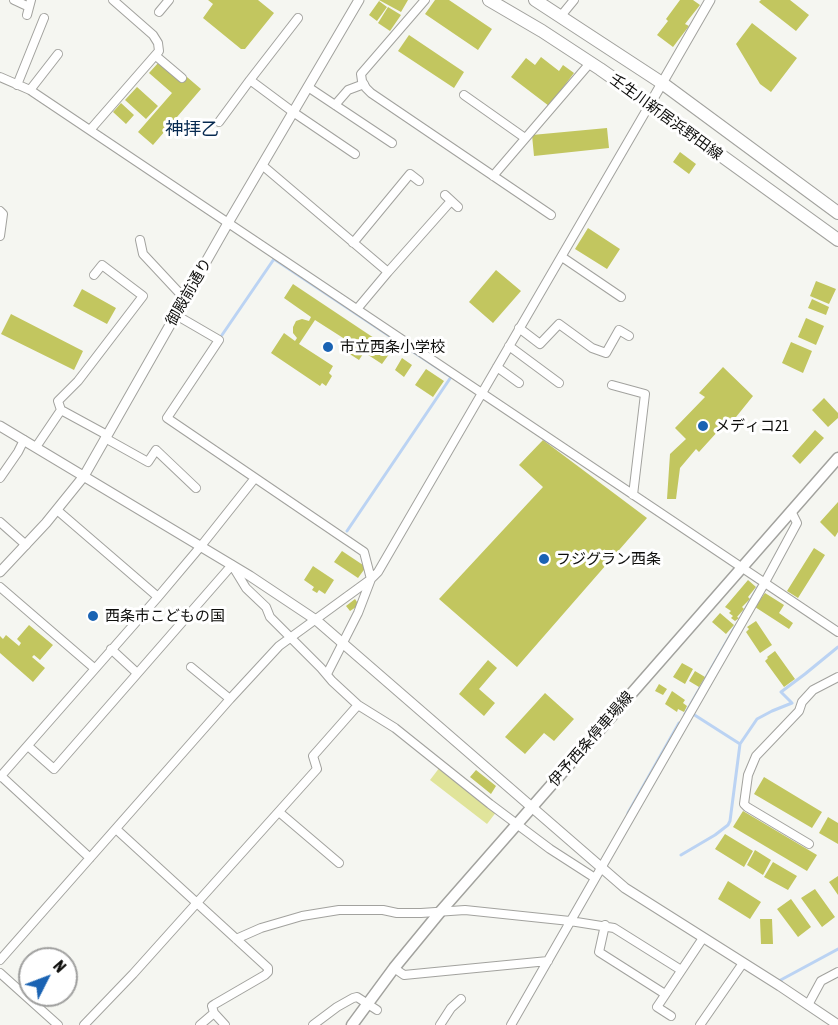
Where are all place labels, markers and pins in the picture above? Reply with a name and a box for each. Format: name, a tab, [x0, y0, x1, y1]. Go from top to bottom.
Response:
place label: 市立西条小学校	[340, 338, 445, 356]
marker: 市立西条小学校	[321, 340, 335, 354]
place label: メディコ21	[715, 417, 789, 435]
marker: メディコ21	[696, 419, 710, 433]
place label: フジグラン西条	[556, 550, 661, 568]
marker: フジグラン西条	[537, 552, 551, 566]
place label: 西条市こどもの国	[105, 607, 225, 625]
marker: 西条市こどもの国	[86, 609, 100, 623]

